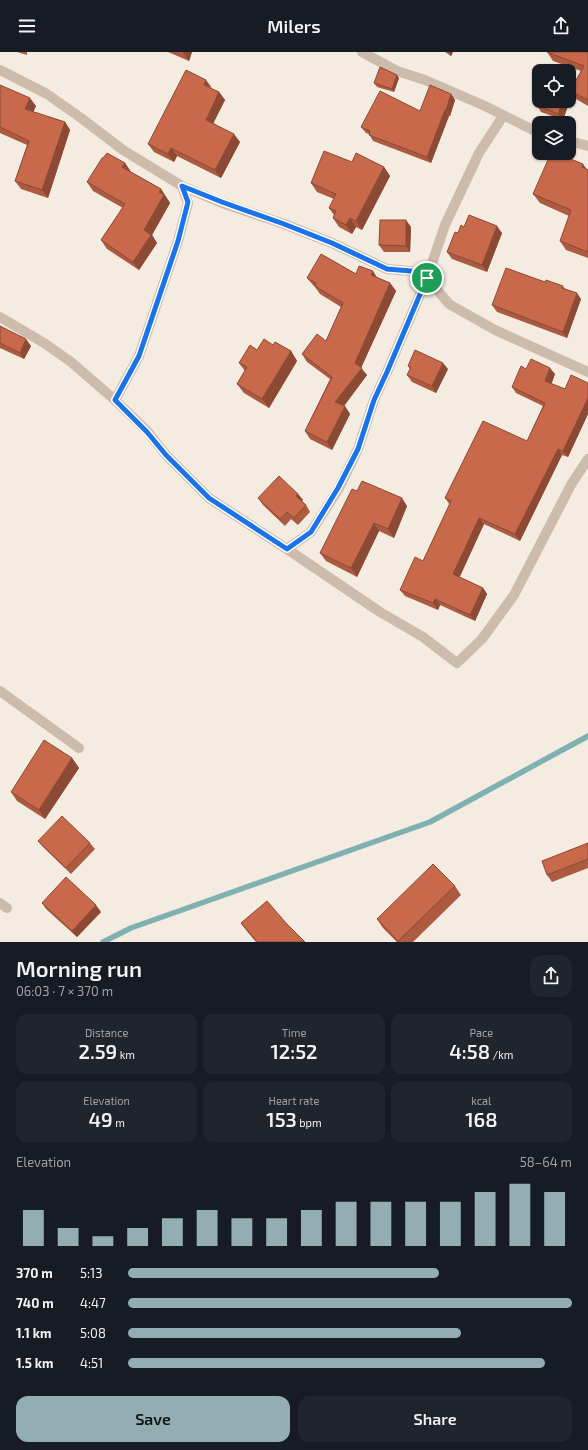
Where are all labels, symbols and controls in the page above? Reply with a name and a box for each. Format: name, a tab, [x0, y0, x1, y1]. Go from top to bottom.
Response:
icon: menu	[16, 15, 38, 37]
text: Milers	[267, 15, 321, 37]
icon: share	[550, 15, 572, 37]
map controls	[532, 64, 576, 160]
button: locate	[532, 64, 576, 108]
button: layers	[532, 116, 576, 160]
pin	[410, 261, 444, 295]
icon: arrive	[416, 267, 438, 289]
text: Morning run	[16, 955, 142, 981]
button: share	[530, 955, 572, 997]
text: 06:03 · 7 × 370 m	[16, 983, 113, 999]
text: Distance	[85, 1026, 128, 1039]
text: Time	[282, 1026, 306, 1039]
text: Pace	[469, 1026, 493, 1039]
text: 2.59	[78, 1039, 117, 1063]
text: 12:52	[270, 1039, 318, 1063]
text: 4:58	[449, 1039, 490, 1063]
text: km	[117, 1048, 135, 1061]
text: /km	[490, 1048, 513, 1061]
text: Elevation	[83, 1094, 130, 1107]
text: Heart rate	[269, 1094, 319, 1107]
text: kcal	[471, 1094, 491, 1107]
text: 49	[89, 1107, 113, 1131]
text: 153	[266, 1107, 297, 1131]
text: 168	[465, 1107, 497, 1131]
text: m	[113, 1116, 125, 1129]
text: bpm	[297, 1116, 322, 1129]
text: Elevation	[16, 1154, 71, 1170]
text: 58–64 m	[520, 1154, 572, 1170]
text: 370 m	[16, 1265, 53, 1281]
text: 5:13	[80, 1265, 102, 1281]
text: 740 m	[16, 1295, 54, 1311]
text: 4:47	[80, 1295, 106, 1311]
text: 1.1 km	[16, 1325, 51, 1341]
text: 5:08	[80, 1325, 106, 1341]
text: 1.5 km	[16, 1355, 54, 1371]
text: 4:51	[80, 1355, 103, 1371]
button: Save	[16, 1396, 290, 1442]
button: Share	[298, 1396, 572, 1442]

